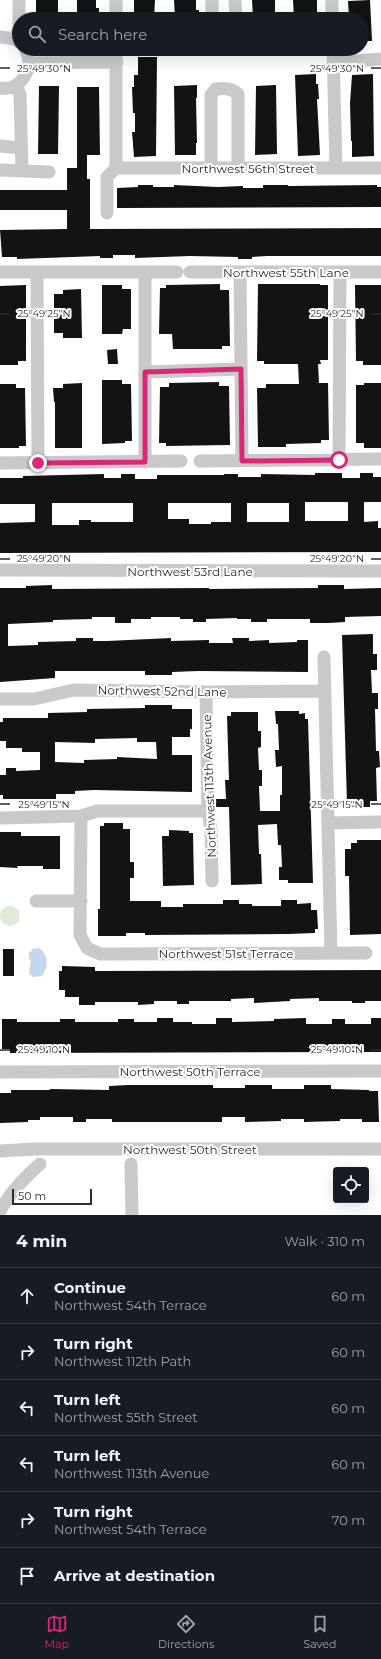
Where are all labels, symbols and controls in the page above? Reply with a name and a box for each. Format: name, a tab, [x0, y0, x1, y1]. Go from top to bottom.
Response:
search box	[12, 12, 369, 56]
icon: search	[26, 23, 48, 45]
text: Search here	[58, 25, 147, 44]
text: 25°49'30"N	[17, 62, 71, 75]
text: 25°49'30"N	[310, 62, 364, 75]
street label: Northwest 56th Street	[181, 161, 315, 176]
street label: Northwest 55th Lane	[223, 265, 349, 280]
text: 25°49'25"N	[17, 307, 71, 320]
text: 25°49'25"N	[310, 307, 364, 320]
route start	[330, 451, 348, 469]
route end	[29, 454, 47, 472]
text: 25°49'20"N	[17, 552, 71, 565]
text: 25°49'20"N	[310, 552, 364, 565]
street label: Northwest 53rd Lane	[127, 564, 253, 579]
street label: Northwest 52nd Lane	[97, 682, 227, 700]
street label: Northwest 113th Avenue	[199, 714, 219, 858]
text: 25°49'15"N	[18, 798, 70, 811]
text: 25°49'15"N	[311, 798, 363, 811]
street label: Northwest 51st Terrace	[158, 946, 294, 961]
text: 25°49'10"N	[18, 1043, 70, 1056]
text: 25°49'10"N	[311, 1043, 363, 1056]
street label: Northwest 50th Terrace	[119, 1064, 261, 1079]
street label: Northwest 50th Street	[123, 1142, 257, 1157]
map controls	[333, 1167, 369, 1203]
button: locate	[333, 1167, 369, 1203]
scale bar	[12, 1187, 92, 1206]
text: 50 m	[18, 1189, 46, 1203]
text: 4 min	[16, 1231, 67, 1251]
text: Walk · 310 m	[284, 1233, 365, 1249]
text: Continue	[54, 1278, 126, 1297]
icon: ahead	[16, 1285, 38, 1307]
text: 60 m	[331, 1288, 365, 1304]
text: Northwest 54th Terrace	[54, 1297, 207, 1313]
text: Turn right	[54, 1334, 133, 1353]
icon: right	[16, 1341, 38, 1363]
text: 60 m	[331, 1344, 365, 1360]
text: Northwest 112th Path	[54, 1353, 191, 1369]
text: Turn left	[54, 1390, 121, 1409]
icon: left	[16, 1397, 38, 1419]
text: 60 m	[331, 1400, 365, 1416]
text: Northwest 55th Street	[54, 1409, 198, 1425]
text: Turn left	[54, 1446, 121, 1465]
icon: left	[16, 1453, 38, 1475]
text: 60 m	[331, 1456, 365, 1472]
text: Northwest 113th Avenue	[54, 1465, 209, 1481]
text: Turn right	[54, 1502, 133, 1521]
icon: right	[16, 1509, 38, 1531]
text: 70 m	[332, 1512, 365, 1528]
text: Northwest 54th Terrace	[54, 1521, 207, 1537]
icon: arrive	[16, 1565, 38, 1587]
text: Arrive at destination	[54, 1566, 215, 1585]
tab: Map	[45, 1613, 69, 1651]
tab: Directions	[158, 1613, 214, 1651]
tab: Saved	[303, 1613, 336, 1651]

